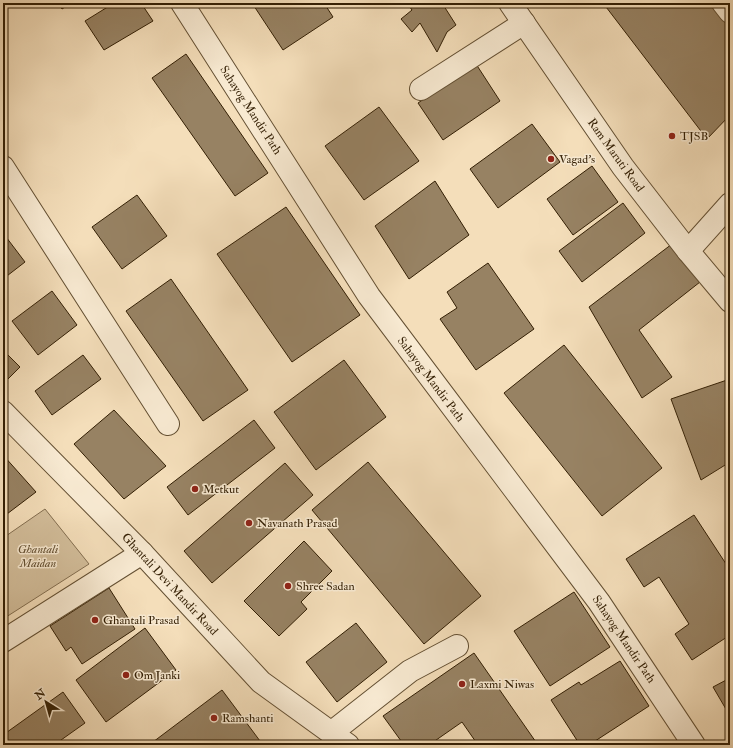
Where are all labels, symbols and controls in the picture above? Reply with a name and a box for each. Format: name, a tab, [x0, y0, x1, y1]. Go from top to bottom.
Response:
street label: Sahayog Mandir Path	[216, 63, 285, 158]
street label: Ram Maruti Road	[584, 116, 647, 195]
place label: TJSB	[680, 129, 708, 144]
marker: TJSB	[667, 131, 677, 141]
place label: Vagad's	[559, 152, 595, 167]
marker: Vagad's	[546, 154, 556, 164]
street label: Sahayog Mandir Path	[394, 334, 468, 425]
place label: Metkut	[203, 482, 239, 497]
marker: Metkut	[190, 484, 200, 494]
place label: Navanath Prasad	[257, 516, 337, 531]
marker: Navanath Prasad	[244, 518, 254, 528]
street label: Ghantali Devi Mandir Road	[118, 530, 221, 639]
park label: Ghantali Maidan	[18, 542, 59, 571]
place label: Shree Sadan	[296, 579, 355, 594]
marker: Shree Sadan	[283, 581, 293, 591]
street label: Sahayog Mandir Path	[589, 593, 659, 687]
place label: Ghantali Prasad	[103, 613, 179, 628]
marker: Ghantali Prasad	[90, 615, 100, 625]
place label: Om Janki	[134, 668, 180, 683]
marker: Om Janki	[121, 670, 131, 680]
place label: Laxmi Niwas	[470, 677, 534, 692]
marker: Laxmi Niwas	[457, 679, 467, 689]
north arrow	[26, 682, 66, 722]
text: N	[32, 686, 49, 703]
place label: Ramshanti	[222, 711, 273, 726]
marker: Ramshanti	[209, 713, 219, 723]

